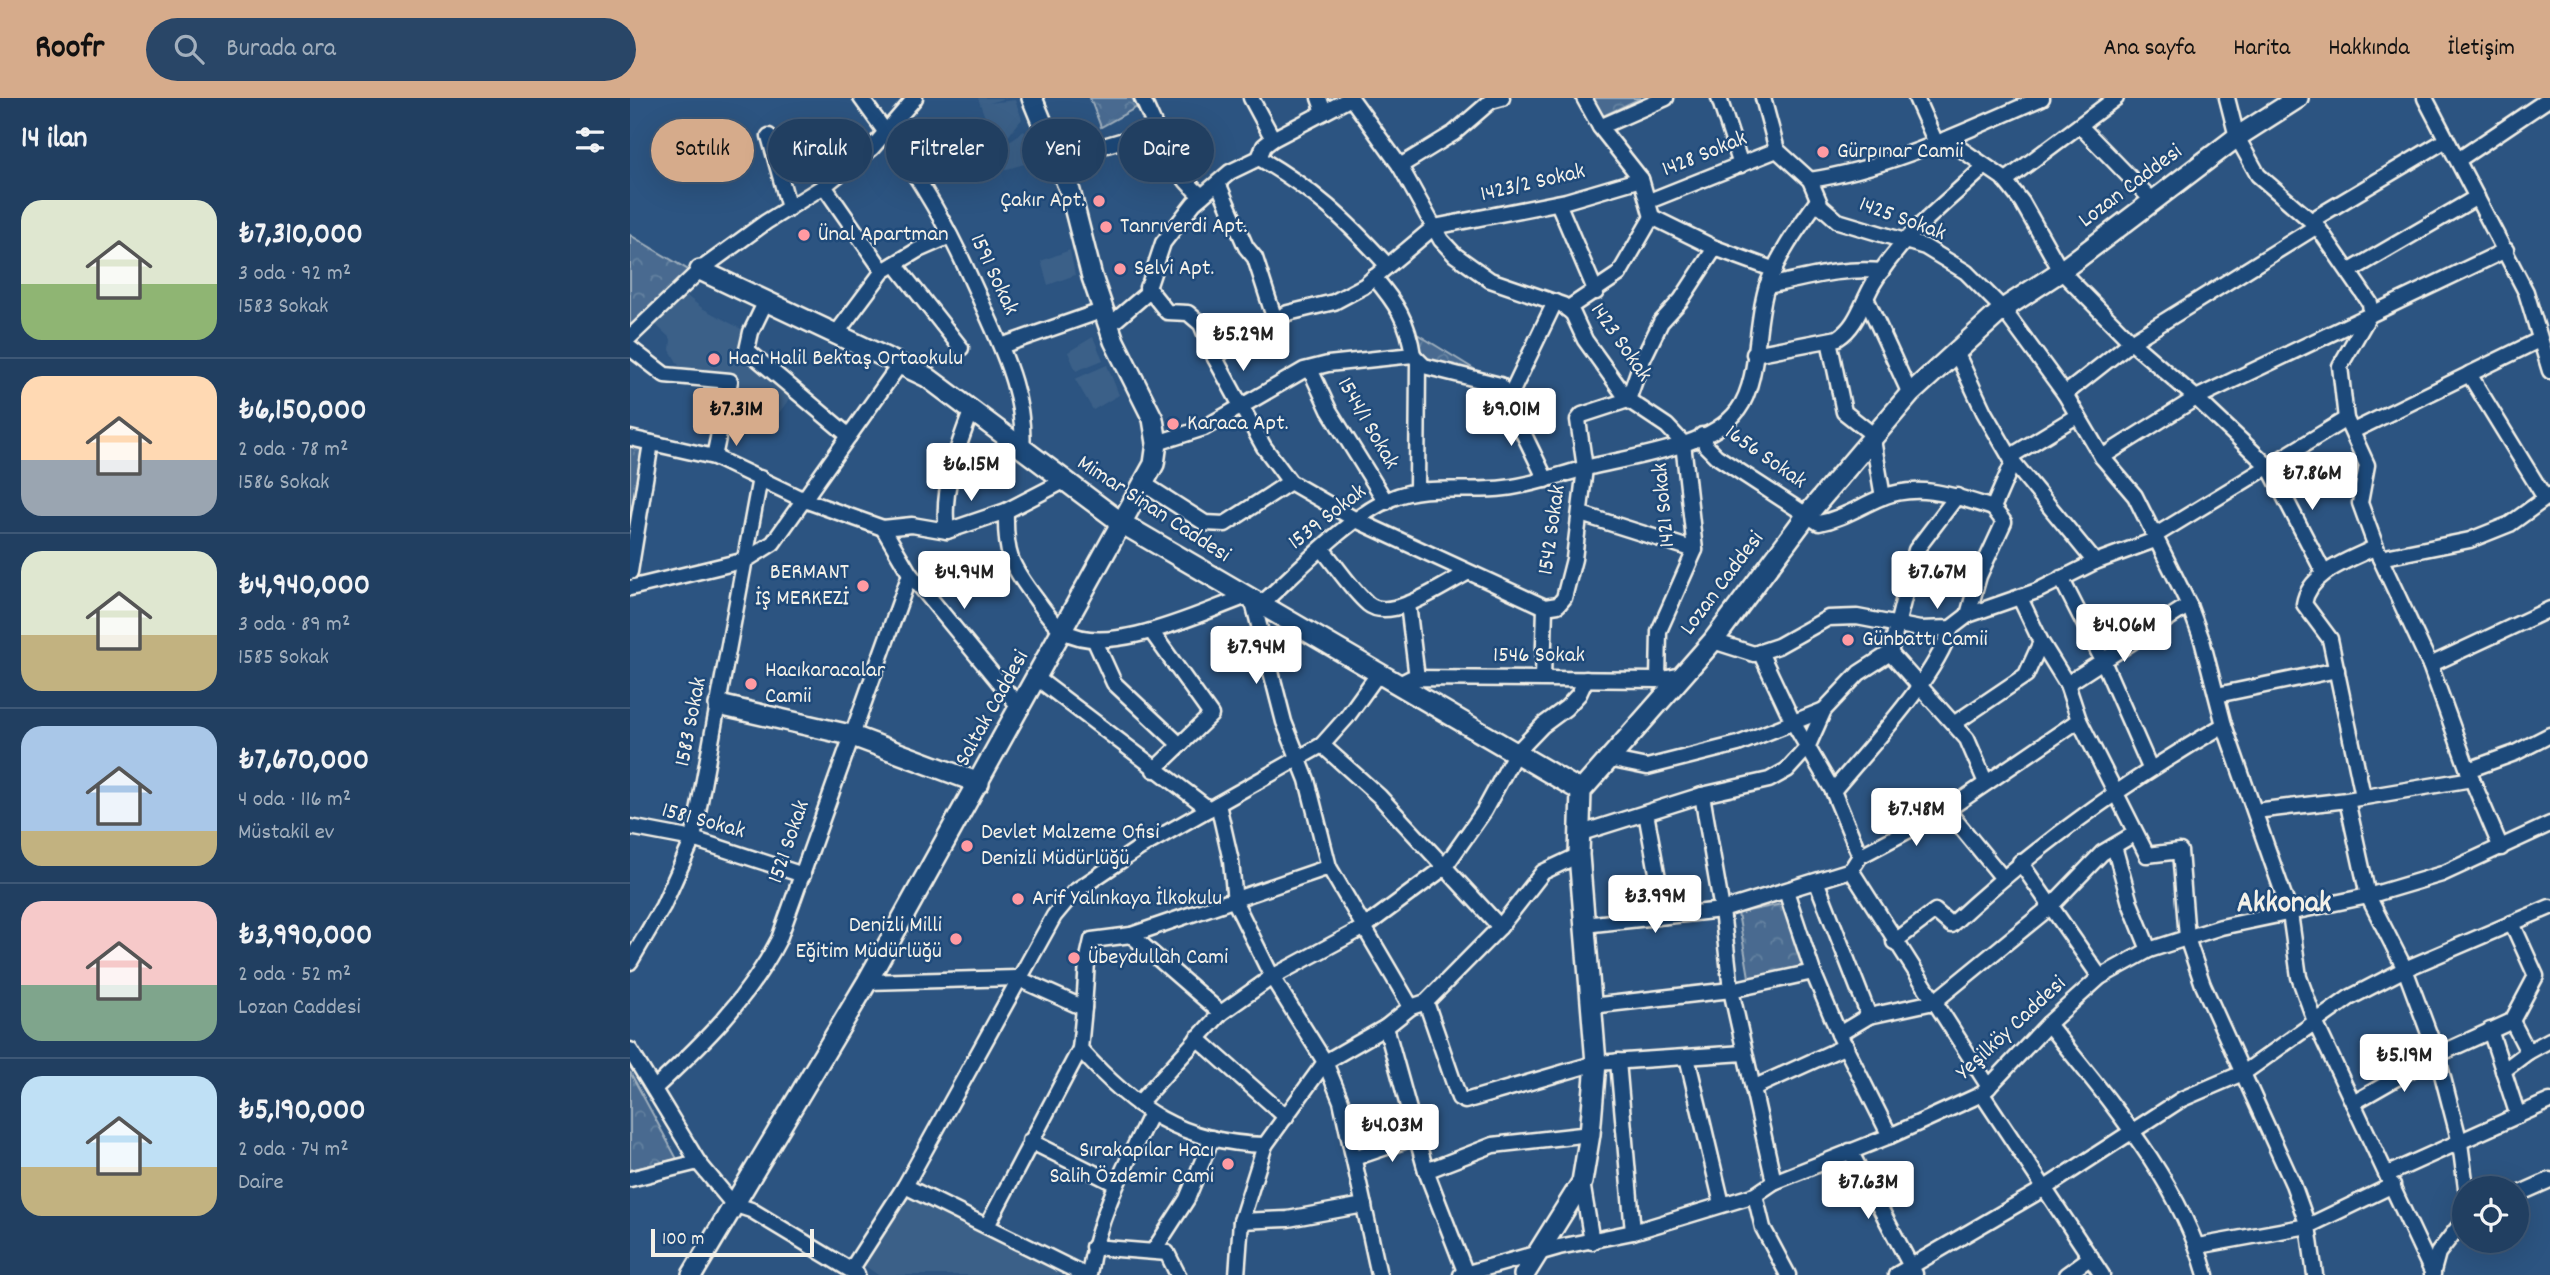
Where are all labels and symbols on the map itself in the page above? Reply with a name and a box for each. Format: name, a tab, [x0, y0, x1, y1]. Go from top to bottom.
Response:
street label: 1428 Sokak	[1657, 123, 1753, 187]
place label: Gürpınar Camii	[1837, 136, 1963, 169]
street label: Lozan Caddesi	[2072, 137, 2190, 237]
marker: Gürpınar Camii	[1815, 144, 1831, 160]
street label: 1423/2 Sokak	[1477, 156, 1589, 212]
place label: Çakır Apt.	[1001, 185, 1085, 218]
street label: 1425 Sokak	[1854, 189, 1950, 251]
marker: Çakır Apt.	[1091, 193, 1107, 209]
place label: Tanrıverdi Apt.	[1120, 211, 1247, 244]
place label: Ünal Apartman	[818, 219, 949, 252]
marker: Tanrıverdi Apt.	[1098, 219, 1114, 235]
marker: Ünal Apartman	[796, 227, 812, 243]
street label: 1591 Sokak	[960, 229, 1026, 321]
place label: Selvi Apt.	[1134, 253, 1214, 286]
marker: Selvi Apt.	[1112, 261, 1128, 277]
street label: 1423 Sokak	[1581, 297, 1659, 389]
pin: ₺5.29M	[1186, 314, 1300, 373]
place label: Hacı Halil Bektaş Ortaokulu	[728, 343, 963, 376]
marker: Hacı Halil Bektaş Ortaokulu	[706, 351, 722, 367]
street label: 1544/1 Sokak	[1327, 372, 1407, 476]
pin: ₺7.31M	[679, 388, 793, 448]
pin: ₺9.01M	[1454, 388, 1568, 448]
place label: Karaca Apt.	[1187, 408, 1289, 441]
marker: Karaca Apt.	[1165, 416, 1181, 432]
street label: 1656 Sokak	[1717, 418, 1813, 498]
pin: ₺6.15M	[914, 444, 1028, 503]
street label: Mimar Sinan Caddesi	[1070, 448, 1236, 572]
pin: ₺7.86M	[2255, 452, 2369, 512]
street label: 1421 Sokak	[1645, 461, 1685, 549]
street label: 1539 Sokak	[1282, 477, 1374, 559]
street label: 1542 Sokak	[1530, 483, 1576, 577]
street label: Lozan Caddesi	[1673, 525, 1773, 643]
pin: ₺4.94M	[907, 552, 1021, 611]
pin: ₺7.67M	[1880, 552, 1994, 611]
place label: BERMANT İŞ MERKEZİ	[755, 557, 850, 616]
marker: BERMANT İŞ MERKEZİ	[855, 578, 871, 594]
pin: ₺4.06M	[2067, 604, 2181, 664]
place label: Günbattı Camii	[1862, 624, 1988, 657]
pin: ₺7.94M	[1199, 626, 1313, 686]
marker: Günbattı Camii	[1840, 632, 1856, 648]
street label: 1546 Sokak	[1493, 640, 1585, 673]
street label: Saltak Caddesi	[948, 645, 1038, 773]
place label: Hacıkaracalar Camii	[765, 655, 886, 714]
street label: 1583 Sokak	[667, 674, 717, 770]
marker: Hacıkaracalar Camii	[743, 676, 759, 692]
pin: ₺7.48M	[1859, 788, 1973, 848]
street label: 1581 Sokak	[658, 795, 748, 849]
street label: 1521 Sokak	[760, 796, 820, 888]
place label: Devlet Malzeme Ofisi Denizli Müdürlüğü	[981, 817, 1159, 876]
marker: Devlet Malzeme Ofisi Denizli Müdürlüğü	[959, 838, 975, 854]
pin: ₺3.99M	[1598, 876, 1712, 935]
place label: Arif Yalınkaya İlkokulu	[1032, 883, 1222, 916]
district label: Akkonak	[2237, 884, 2331, 927]
marker: Arif Yalınkaya İlkokulu	[1010, 891, 1026, 907]
place label: Denizli Milli Eğitim Müdürlüğü	[796, 910, 942, 969]
marker: Denizli Milli Eğitim Müdürlüğü	[948, 931, 964, 947]
place label: Übeydullah Cami	[1088, 942, 1228, 975]
marker: Übeydullah Cami	[1066, 950, 1082, 966]
street label: Yeşilköy Caddesi	[1950, 969, 2074, 1089]
pin: ₺5.19M	[2347, 1034, 2461, 1094]
pin: ₺4.03M	[1335, 1104, 1449, 1164]
place label: Sırakapılar Hacı Salih Özdemir Cami	[1049, 1135, 1214, 1194]
marker: Sırakapılar Hacı Salih Özdemir Cami	[1220, 1156, 1236, 1172]
pin: ₺7.63M	[1811, 1162, 1925, 1221]
scale bar	[651, 1226, 814, 1258]

